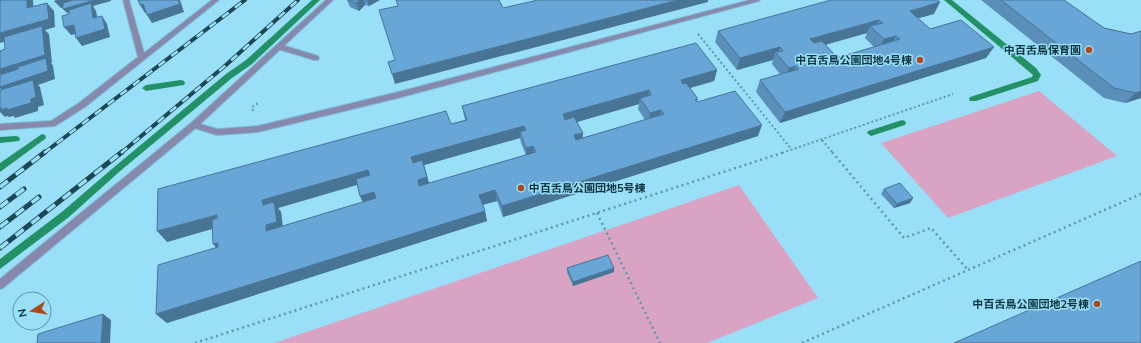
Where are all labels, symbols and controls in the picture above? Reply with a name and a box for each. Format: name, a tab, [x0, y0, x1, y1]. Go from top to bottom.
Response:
place label: 中百舌鳥保育園	[1004, 43, 1081, 57]
marker: 中百舌鳥保育園	[1084, 45, 1094, 55]
place label: 中百舌鳥公園団地4号棟	[795, 53, 912, 67]
marker: 中百舌鳥公園団地4号棟	[915, 55, 925, 65]
place label: 中百舌鳥公園団地5号棟	[529, 181, 646, 195]
marker: 中百舌鳥公園団地5号棟	[516, 183, 526, 193]
north arrow	[12, 291, 52, 331]
place label: 中百舌鳥公園団地2号棟	[972, 297, 1089, 311]
marker: 中百舌鳥公園団地2号棟	[1092, 299, 1102, 309]
text: N	[15, 308, 30, 319]

